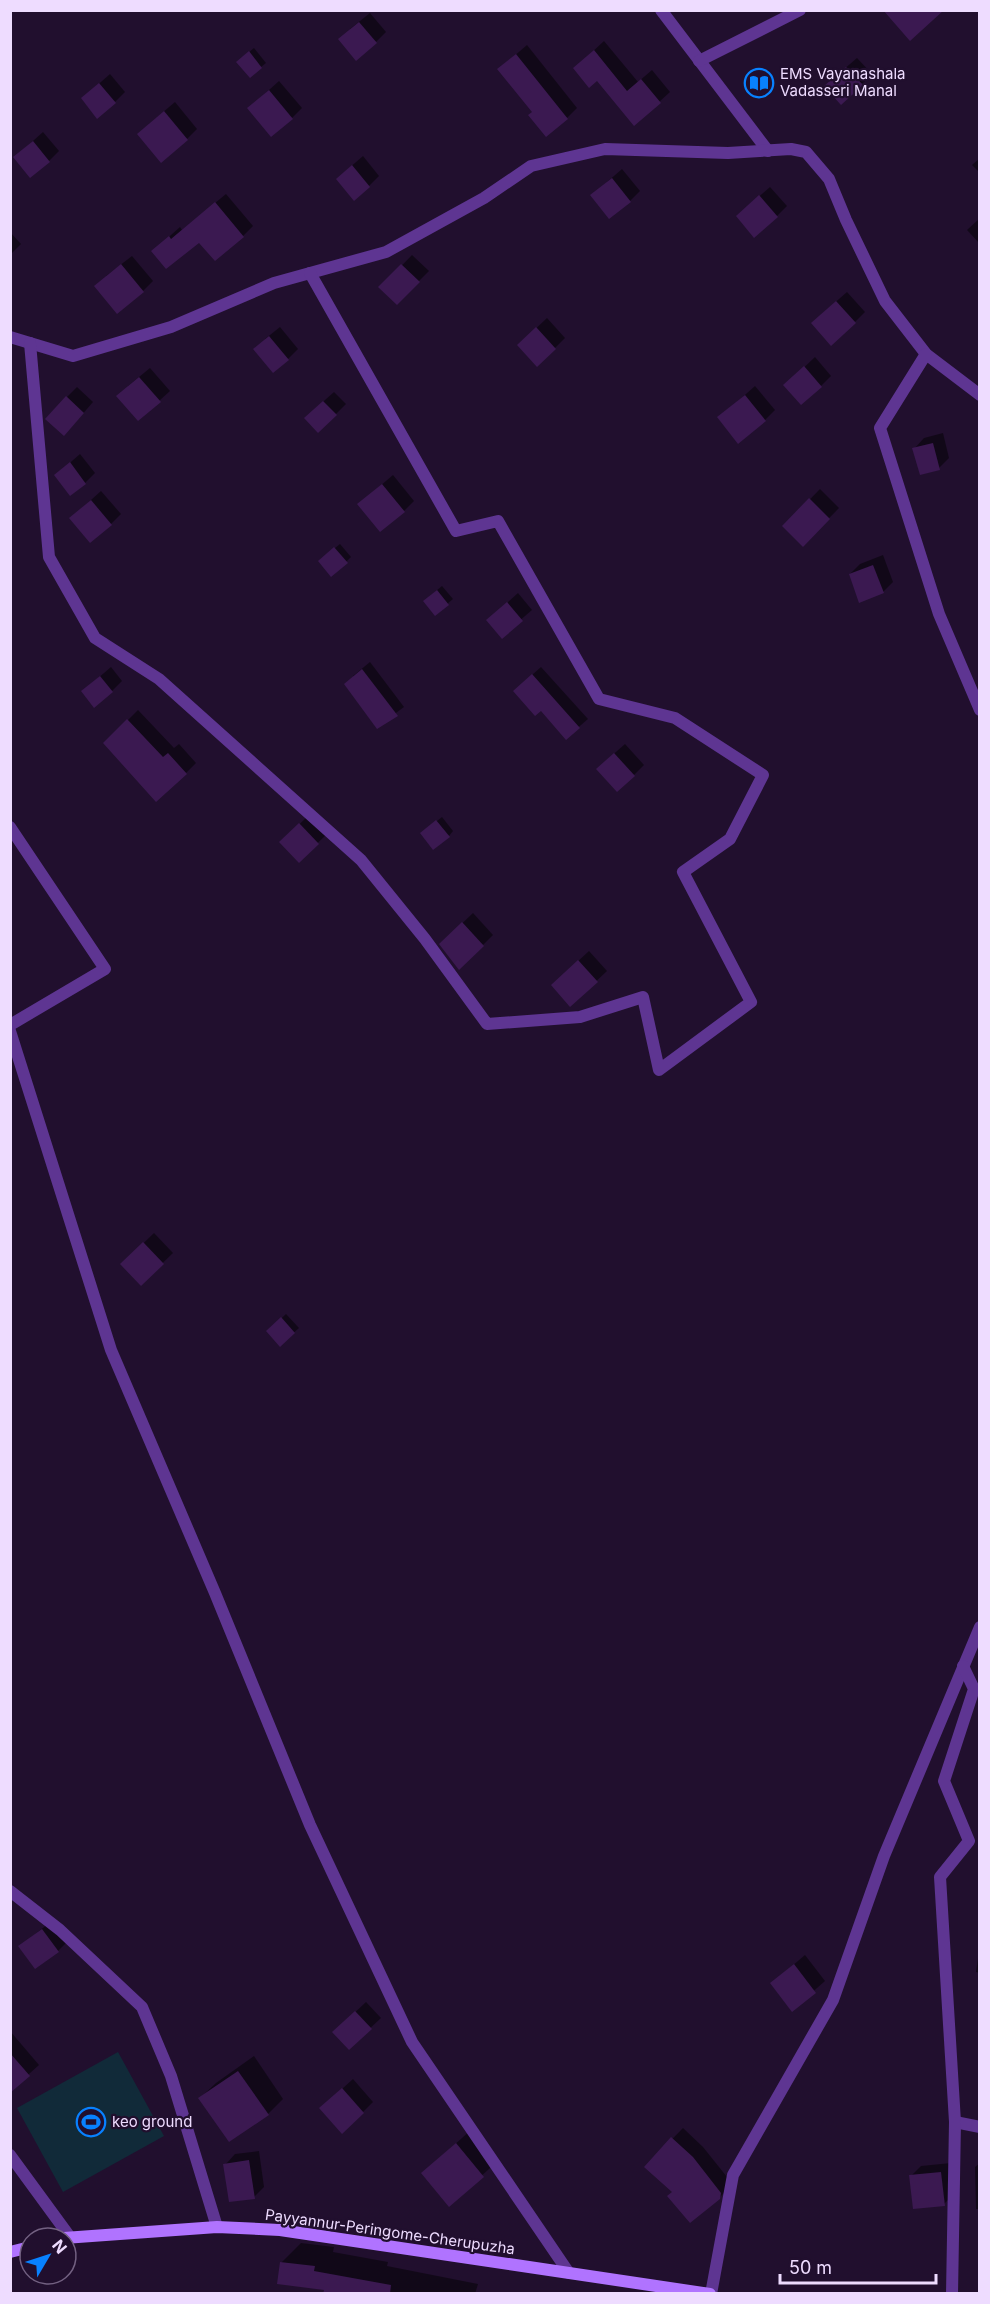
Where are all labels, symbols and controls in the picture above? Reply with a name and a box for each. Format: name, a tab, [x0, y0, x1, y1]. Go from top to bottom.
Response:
place label: EMS Vayanashala Vadasseri Manal	[780, 64, 906, 100]
library icon: EMS Vayanashala Vadasseri Manal	[743, 67, 775, 99]
sports icon: keo ground	[75, 2106, 107, 2138]
place label: keo ground	[112, 2112, 192, 2131]
street label: Payyannur-Peringome-Cherupuzha	[264, 2205, 516, 2258]
north arrow	[18, 2226, 78, 2286]
text: N	[48, 2236, 71, 2258]
scale bar	[780, 2247, 936, 2285]
text: 50 m	[789, 2257, 832, 2278]

